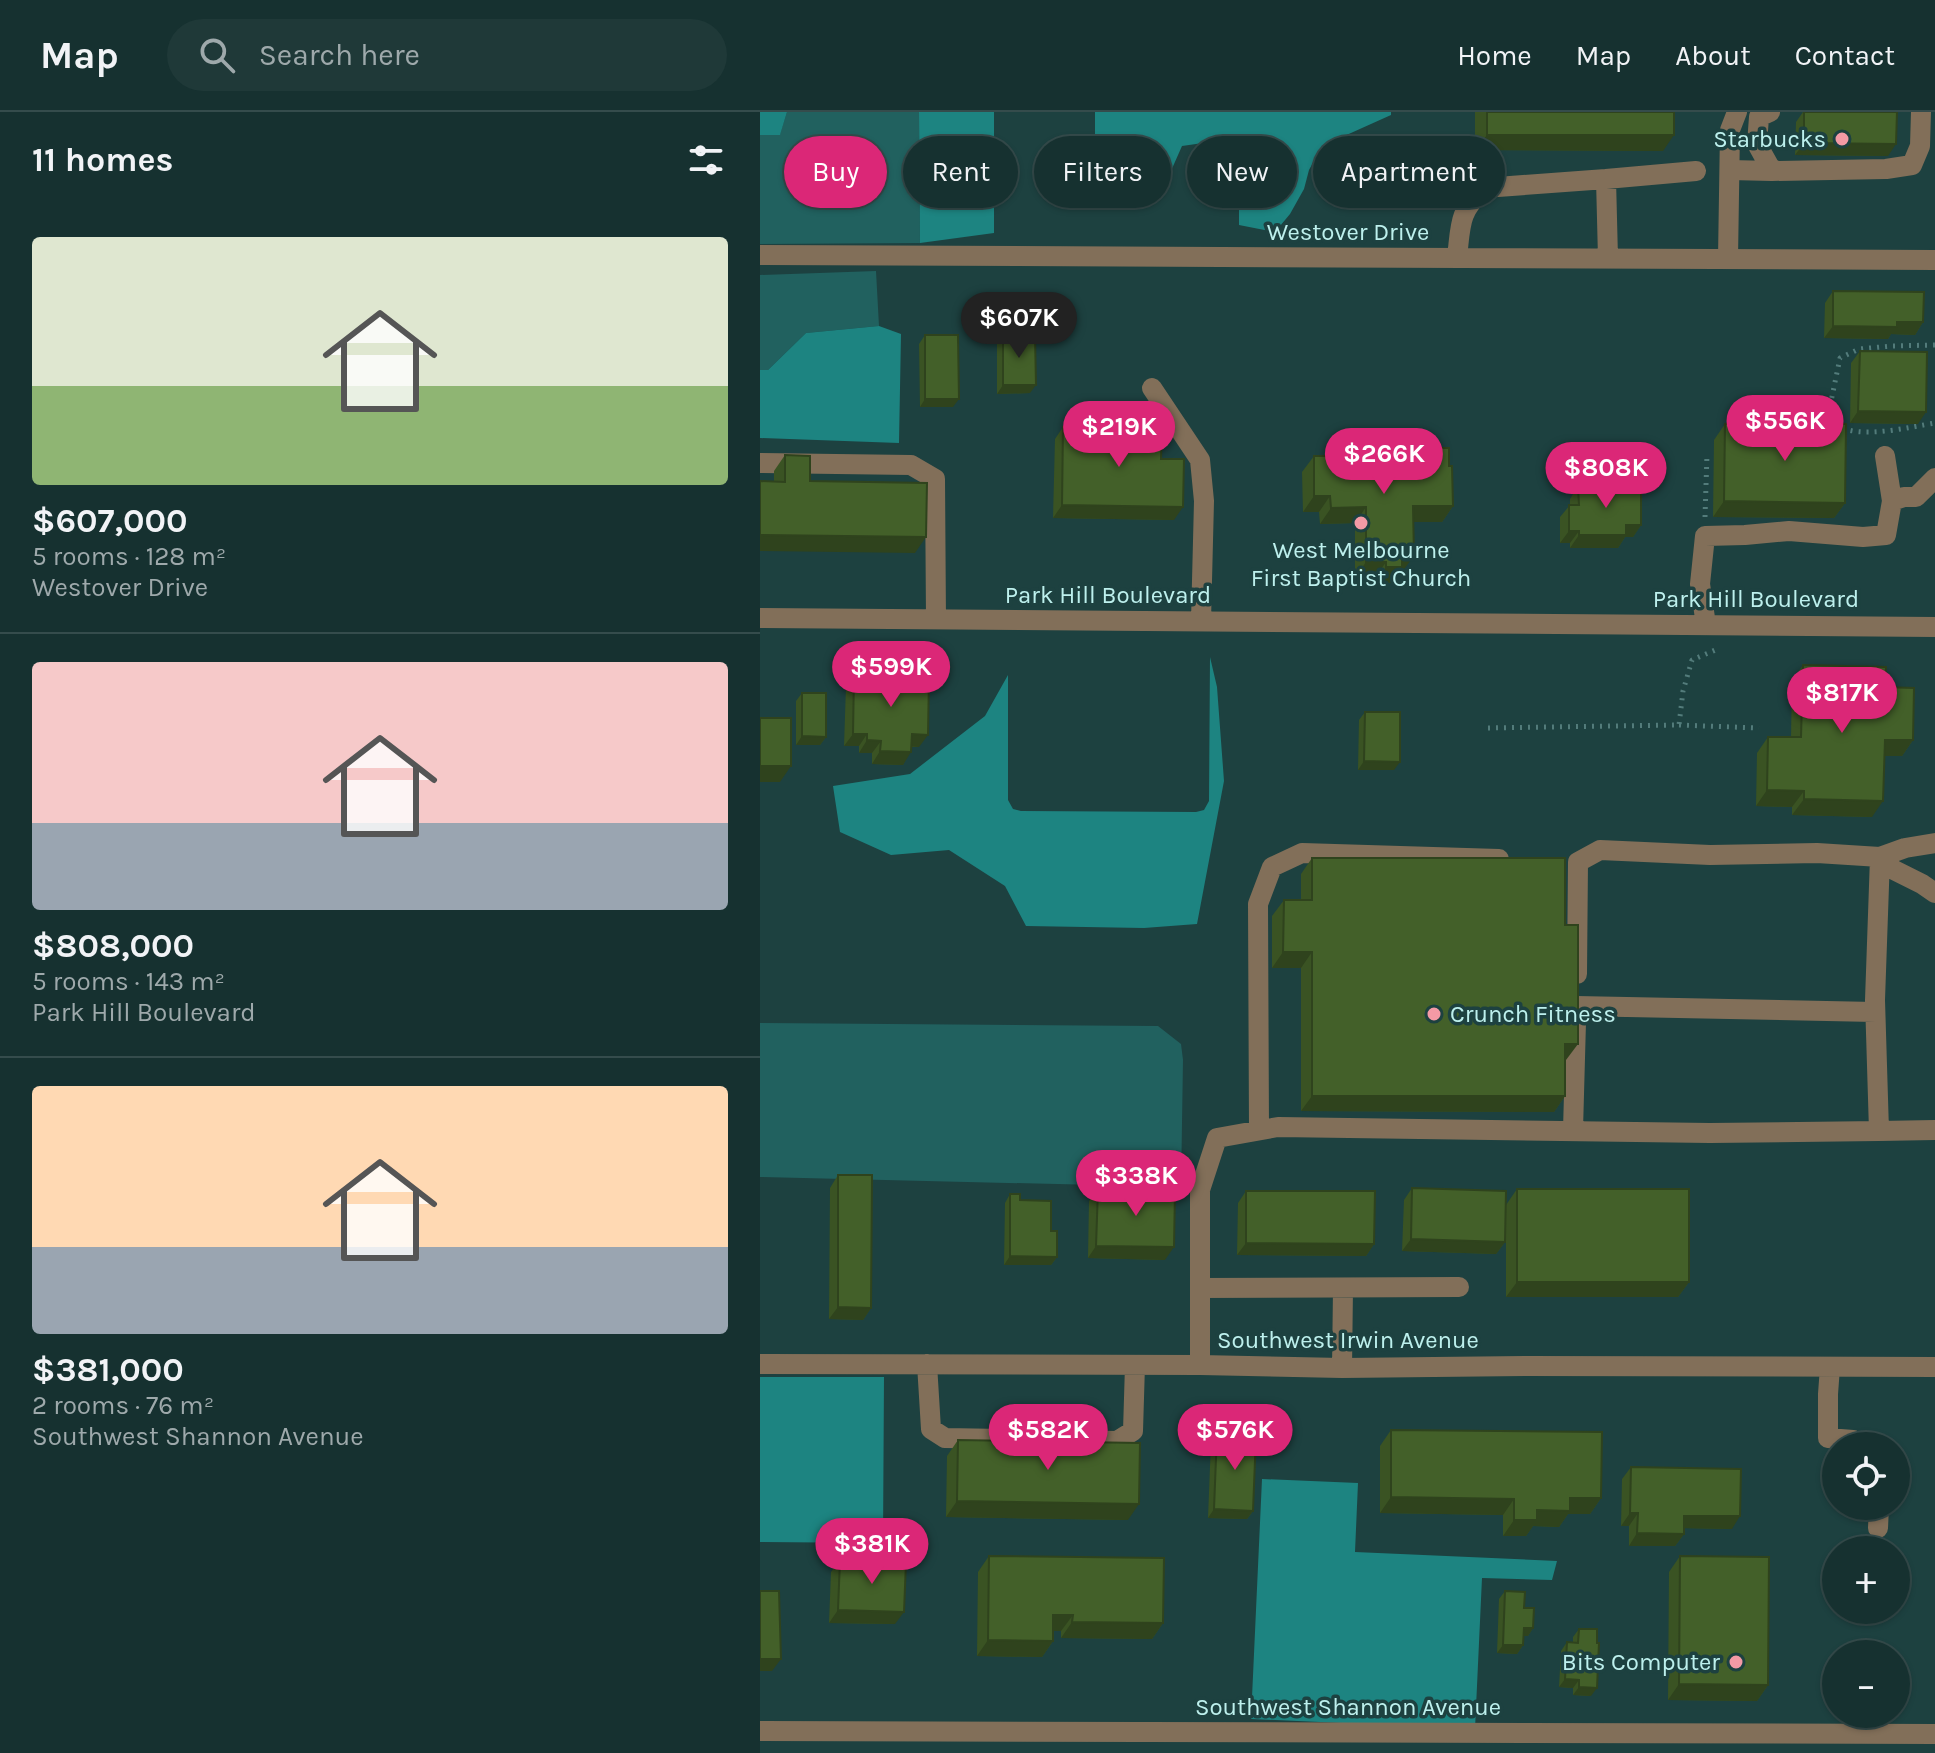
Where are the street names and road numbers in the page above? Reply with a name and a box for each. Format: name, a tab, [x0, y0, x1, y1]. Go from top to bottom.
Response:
street label: Westover Drive	[1267, 218, 1429, 246]
street label: Park Hill Boulevard	[1005, 581, 1211, 609]
street label: Park Hill Boulevard	[1653, 585, 1859, 613]
street label: Southwest Irwin Avenue	[1217, 1326, 1479, 1354]
street label: Southwest Shannon Avenue	[1195, 1693, 1501, 1721]

